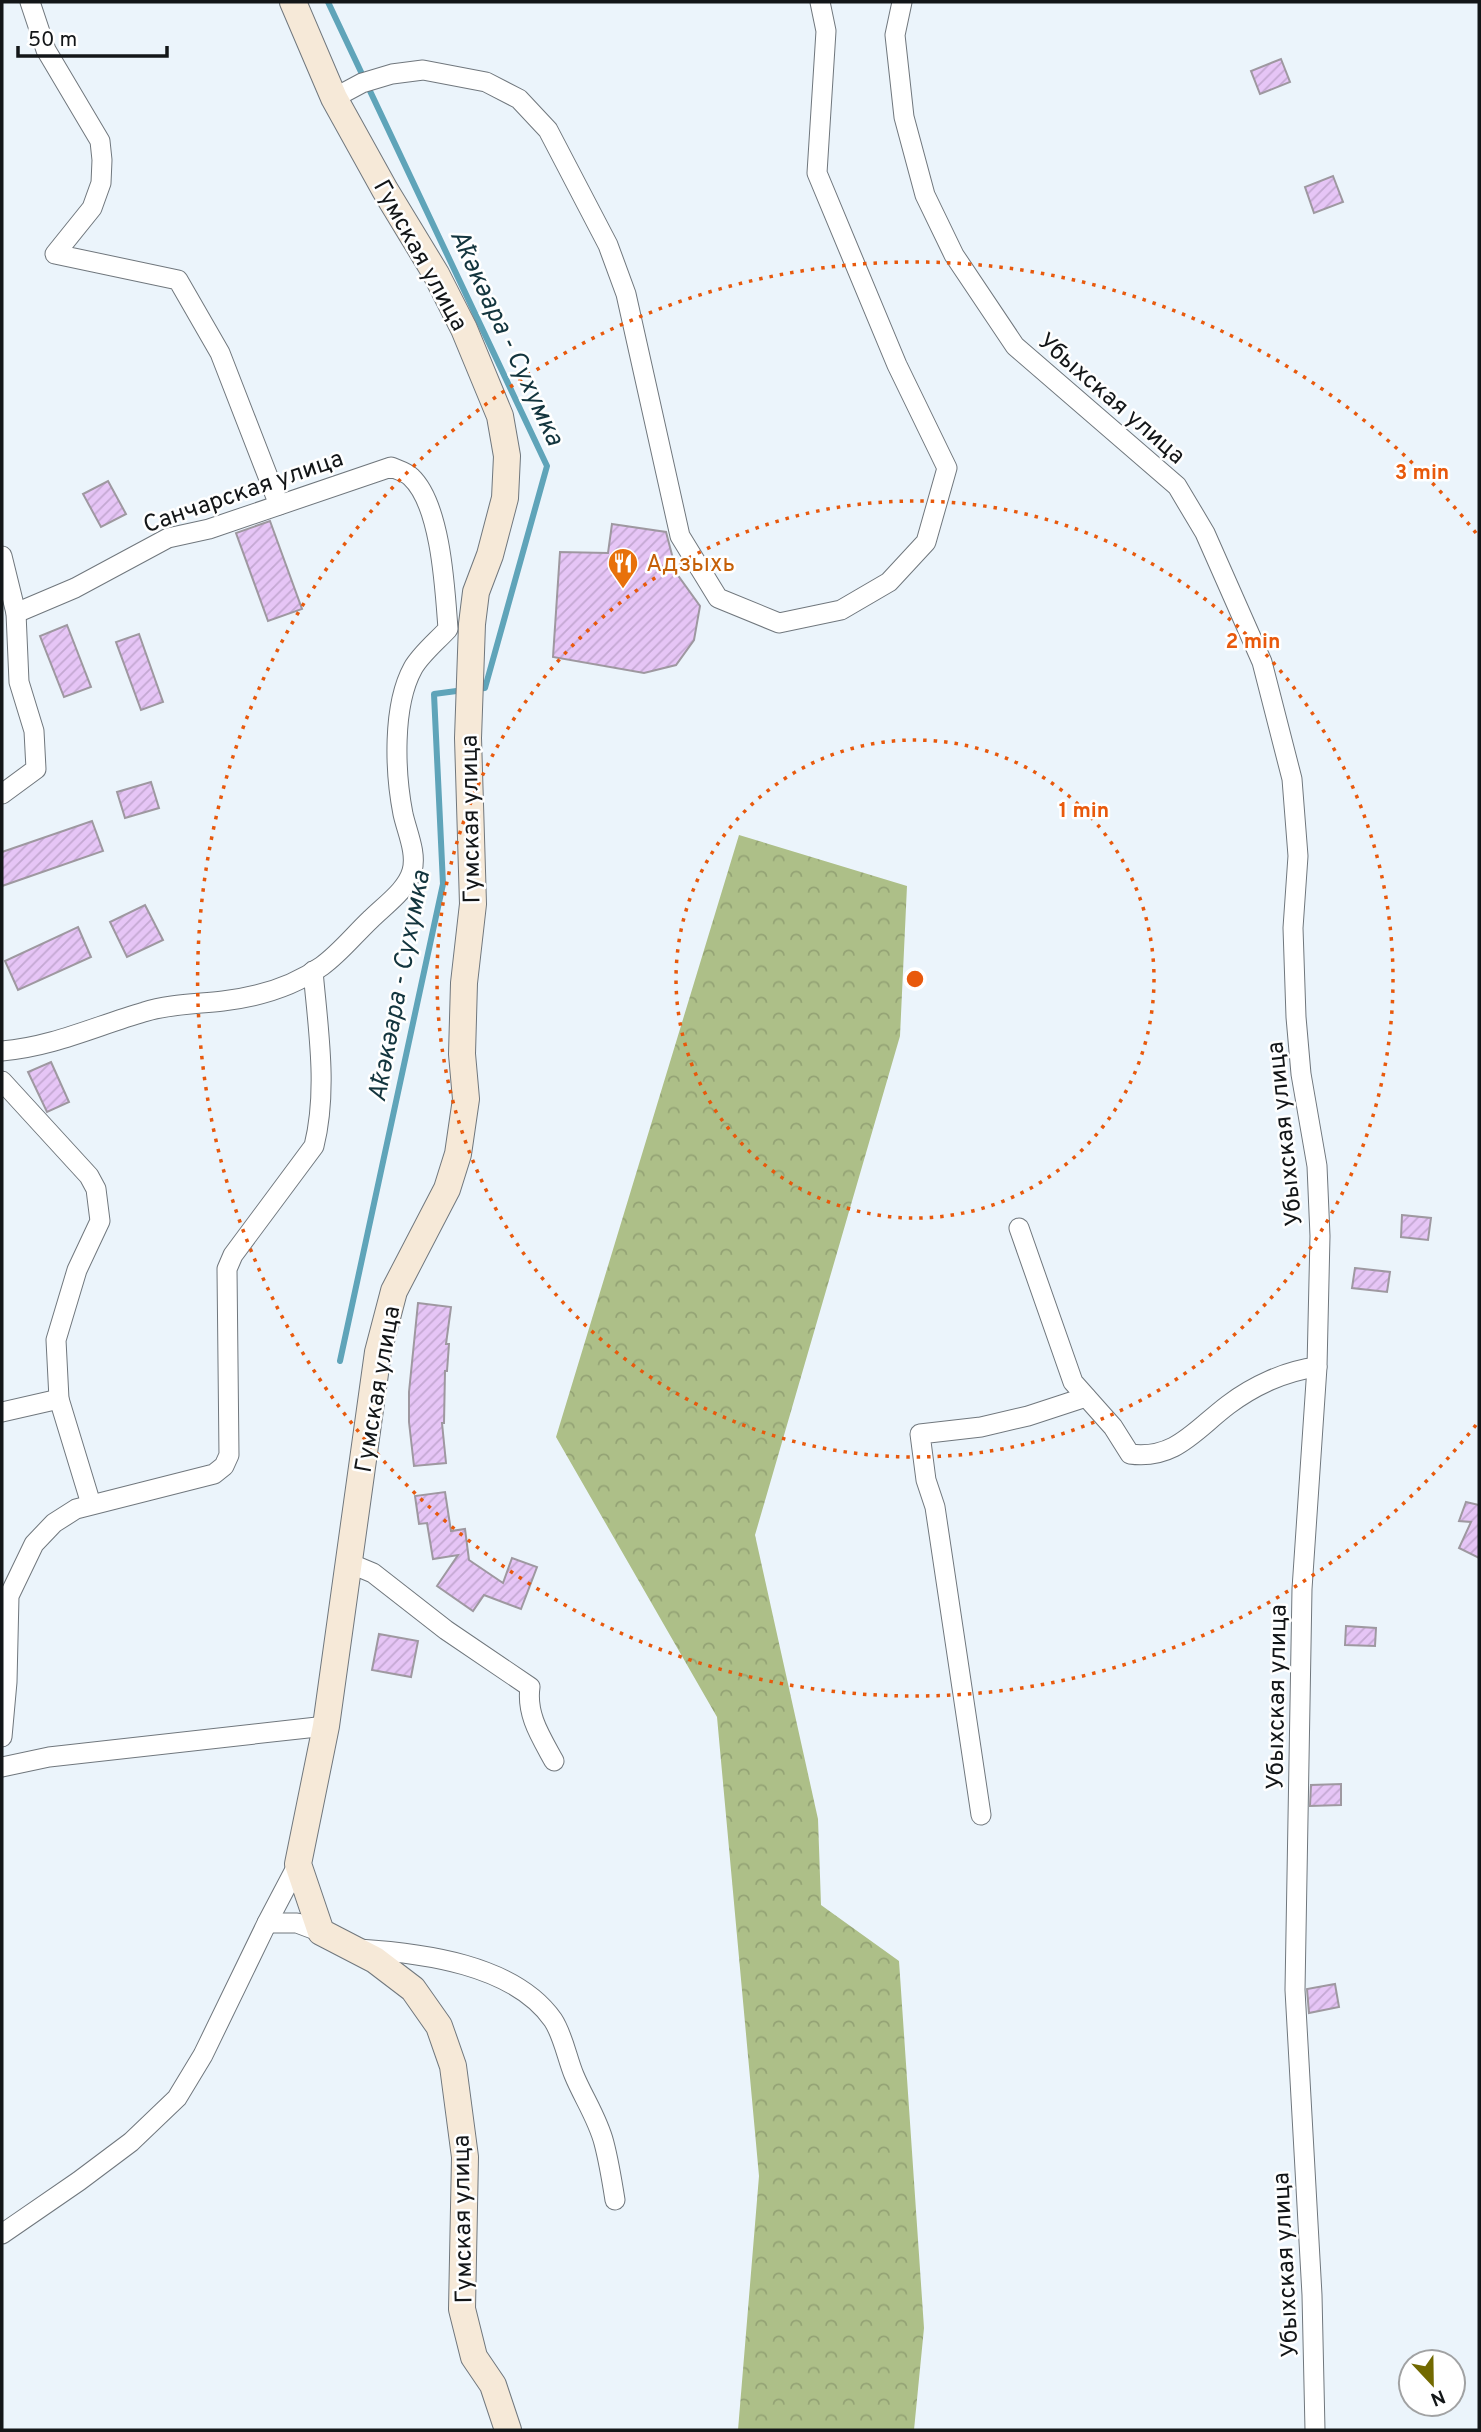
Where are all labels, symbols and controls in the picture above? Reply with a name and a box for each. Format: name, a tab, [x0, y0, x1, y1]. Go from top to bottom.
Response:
scale bar	[18, 14, 166, 58]
text: 50 m	[28, 27, 77, 54]
street label: Гумская улица	[365, 175, 473, 337]
water label: Аҟәкәара - Сухумка	[441, 225, 571, 452]
street label: Убыхская улица	[1031, 327, 1191, 472]
street label: Санчарская улица	[140, 445, 348, 541]
text: 3 min	[1395, 460, 1449, 487]
restaurant icon: Адзыхь	[606, 546, 640, 590]
place label: Адзыхь	[646, 550, 735, 580]
text: 2 min	[1226, 629, 1280, 656]
street label: Гумская улица	[456, 734, 488, 904]
text: 1 min	[1059, 798, 1109, 825]
water label: Аҟәкәара - Сухумка	[362, 867, 439, 1105]
centre of rings	[903, 967, 927, 991]
street label: Убыхская улица	[1261, 1040, 1311, 1228]
street label: Гумская улица	[350, 1304, 408, 1475]
street label: Убыхская улица	[1261, 1604, 1295, 1790]
street label: Гумская улица	[448, 2134, 480, 2304]
street label: Убыхская улица	[1267, 2171, 1307, 2358]
north arrow	[1397, 2348, 1467, 2418]
text: N	[1427, 2383, 1448, 2411]

